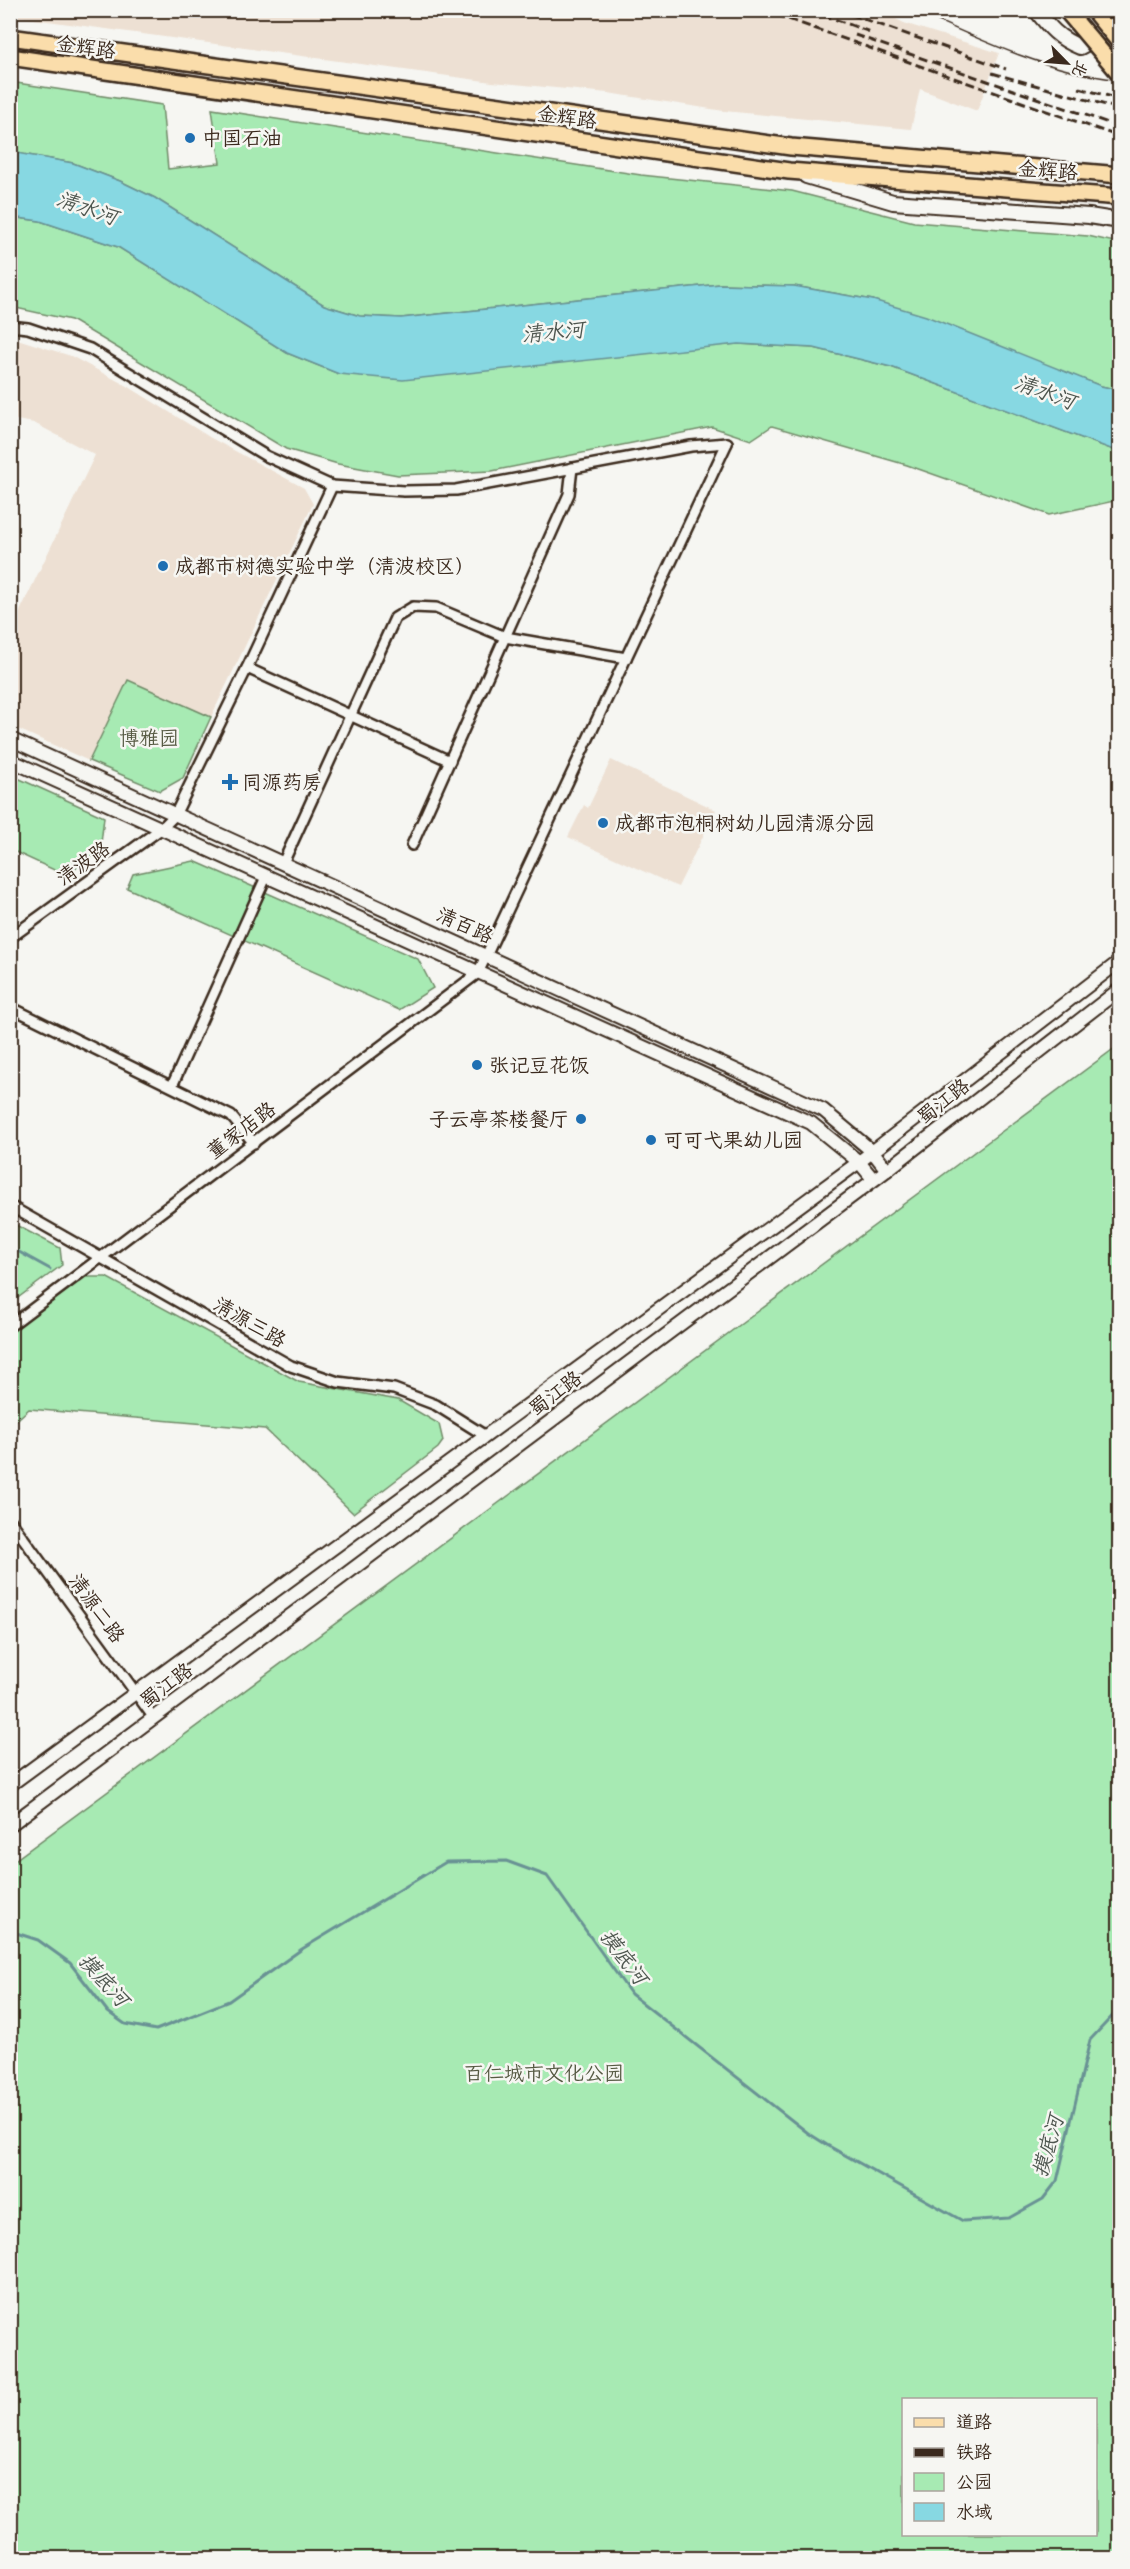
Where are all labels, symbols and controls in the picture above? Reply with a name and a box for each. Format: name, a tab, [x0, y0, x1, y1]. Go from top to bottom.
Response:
street label: 金辉路	[54, 32, 118, 68]
north arrow	[1037, 33, 1097, 93]
text: 北	[1065, 56, 1092, 80]
street label: 金辉路	[535, 102, 599, 138]
place label: 中国石油	[202, 127, 282, 155]
marker: 中国石油	[183, 131, 197, 145]
street label: 金辉路	[1017, 157, 1080, 189]
water label: 清水河	[51, 186, 124, 236]
water label: 清水河	[521, 317, 589, 353]
water label: 清水河	[1009, 370, 1082, 421]
place label: 成都市树德实验中学（清波校区）	[175, 555, 475, 583]
marker: 成都市树德实验中学（清波校区）	[156, 559, 170, 573]
park label: 博雅园	[119, 727, 179, 755]
place label: 同源药房	[242, 771, 322, 799]
marker: 同源药房	[223, 775, 237, 789]
place label: 成都市泡桐树幼儿园清源分园	[615, 812, 875, 840]
marker: 成都市泡桐树幼儿园清源分园	[596, 816, 610, 830]
street label: 清波路	[52, 836, 118, 894]
street label: 清百路	[431, 903, 498, 953]
place label: 张记豆花饭	[489, 1054, 589, 1082]
marker: 张记豆花饭	[470, 1058, 484, 1072]
street label: 蜀江路	[913, 1073, 978, 1133]
street label: 董家店路	[202, 1097, 284, 1168]
place label: 子云亭茶楼餐厅	[429, 1108, 569, 1136]
marker: 子云亭茶楼餐厅	[574, 1112, 588, 1126]
place label: 可可弋果幼儿园	[663, 1129, 803, 1157]
marker: 可可弋果幼儿园	[644, 1133, 658, 1147]
street label: 清源三路	[207, 1292, 291, 1357]
street label: 蜀江路	[524, 1366, 590, 1425]
street label: 清源二路	[60, 1569, 130, 1651]
street label: 蜀江路	[135, 1658, 201, 1717]
water label: 摸底河	[591, 1925, 654, 1995]
water label: 摸底河	[70, 1949, 136, 2018]
park label: 百仁城市文化公园	[464, 2062, 624, 2090]
water label: 摸底河	[1028, 2110, 1075, 2181]
legend	[902, 2398, 1097, 2536]
text: 道路	[956, 2412, 992, 2437]
text: 铁路	[956, 2442, 992, 2467]
text: 公园	[956, 2472, 992, 2497]
text: 水域	[956, 2502, 992, 2527]

